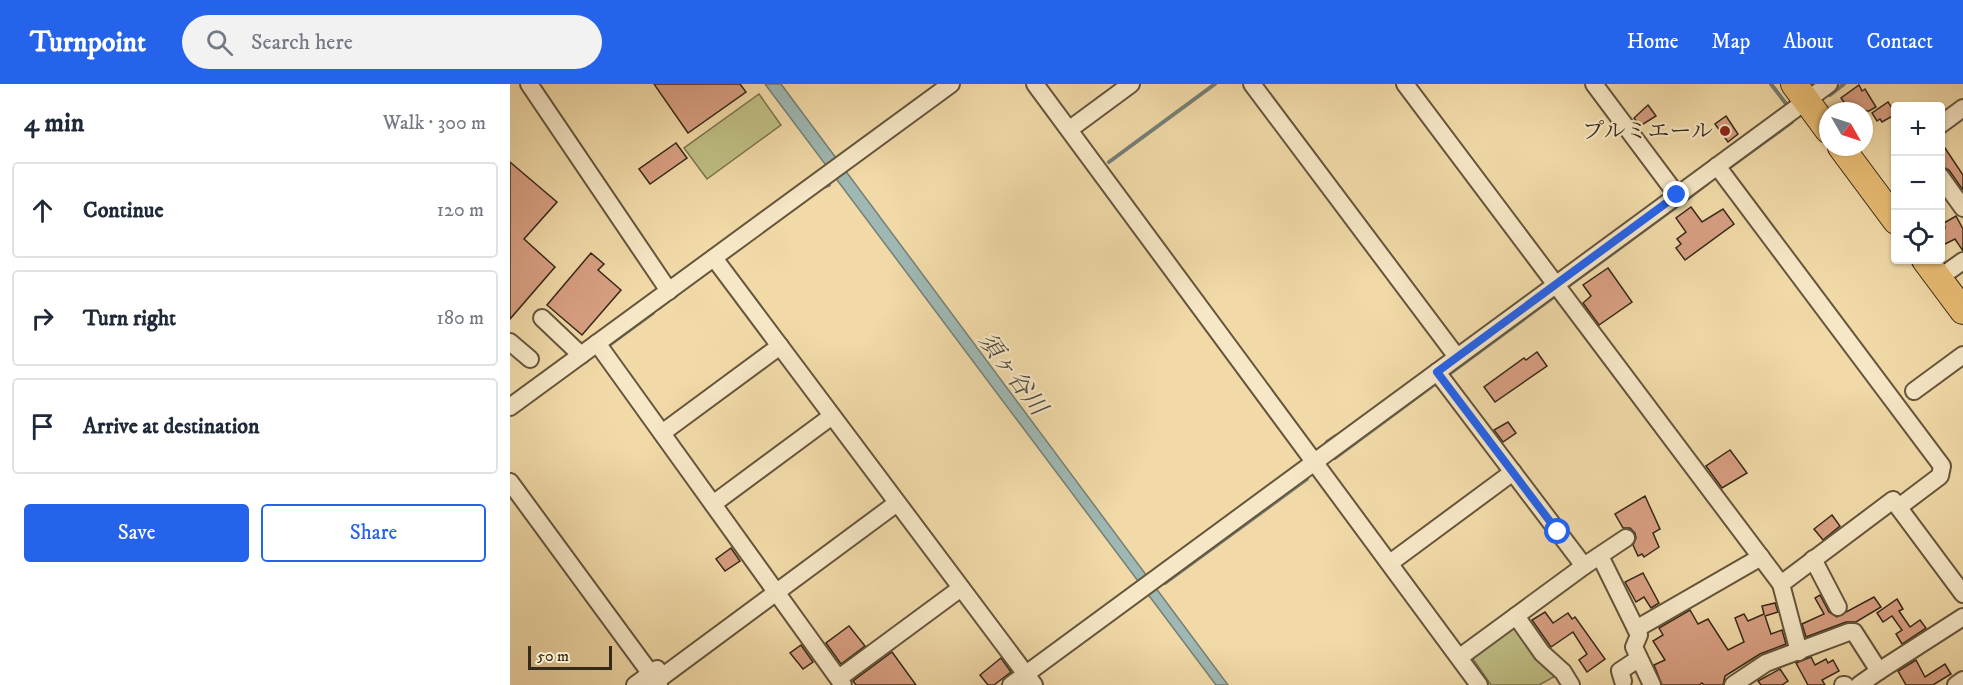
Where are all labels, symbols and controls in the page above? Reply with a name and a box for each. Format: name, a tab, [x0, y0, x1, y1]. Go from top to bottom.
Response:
search box	[182, 15, 602, 69]
text: Turnpoint	[30, 25, 146, 60]
icon: search	[203, 26, 236, 59]
text: Search here	[251, 29, 353, 56]
text: Home	[1627, 29, 1679, 55]
text: Map	[1712, 29, 1750, 55]
text: About	[1783, 29, 1834, 55]
text: Contact	[1867, 29, 1933, 55]
north arrow	[1819, 102, 1873, 156]
map controls	[1891, 102, 1945, 264]
button: +	[1891, 102, 1945, 156]
text: 4 min	[24, 107, 84, 140]
text: Walk · 300 m	[383, 111, 486, 136]
place label: プルミエール	[1582, 118, 1713, 145]
marker: プルミエール	[1718, 124, 1732, 138]
button: −	[1891, 156, 1945, 210]
route end	[1663, 181, 1689, 207]
icon: ahead	[26, 194, 59, 227]
text: Continue	[83, 197, 164, 224]
text: 120 m	[437, 198, 484, 223]
button: locate	[1891, 210, 1945, 264]
icon: right	[26, 302, 59, 335]
text: Turn right	[83, 305, 176, 332]
text: 180 m	[437, 306, 484, 331]
water label: 須ヶ谷川	[971, 327, 1055, 424]
icon: arrive	[26, 410, 59, 443]
text: Arrive at destination	[83, 413, 260, 440]
button: Save	[24, 504, 249, 562]
button: Share	[261, 504, 486, 562]
route start	[1544, 518, 1570, 544]
scale bar	[528, 643, 612, 670]
text: 50 m	[537, 646, 569, 666]

